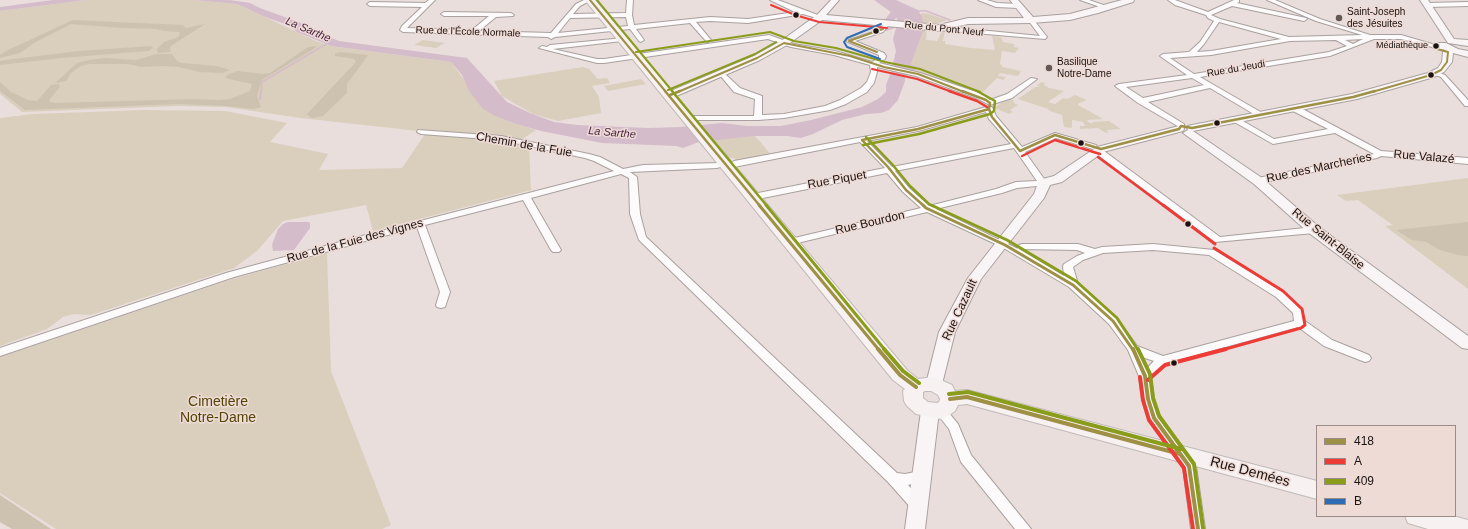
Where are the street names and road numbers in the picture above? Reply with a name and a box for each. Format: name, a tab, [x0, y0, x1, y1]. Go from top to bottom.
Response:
street label: Rue du Pont Neuf	[904, 19, 984, 39]
street label: Rue de l'École Normale	[415, 24, 521, 40]
street label: Rue du Jeudi	[1206, 58, 1266, 80]
street label: Chemin de la Fuie	[475, 129, 573, 161]
street label: Rue Valazé	[1393, 147, 1455, 167]
street label: Rue des Marcheries	[1265, 150, 1373, 186]
street label: Rue Piquet	[807, 168, 867, 192]
street label: Rue Saint-Blaise	[1289, 205, 1367, 273]
street label: Rue Bourdon	[834, 208, 906, 238]
street label: Rue de la Fuie des Vignes	[285, 216, 425, 266]
street label: Rue Cazault	[940, 277, 980, 343]
street label: Rue Demées	[1208, 453, 1292, 491]

